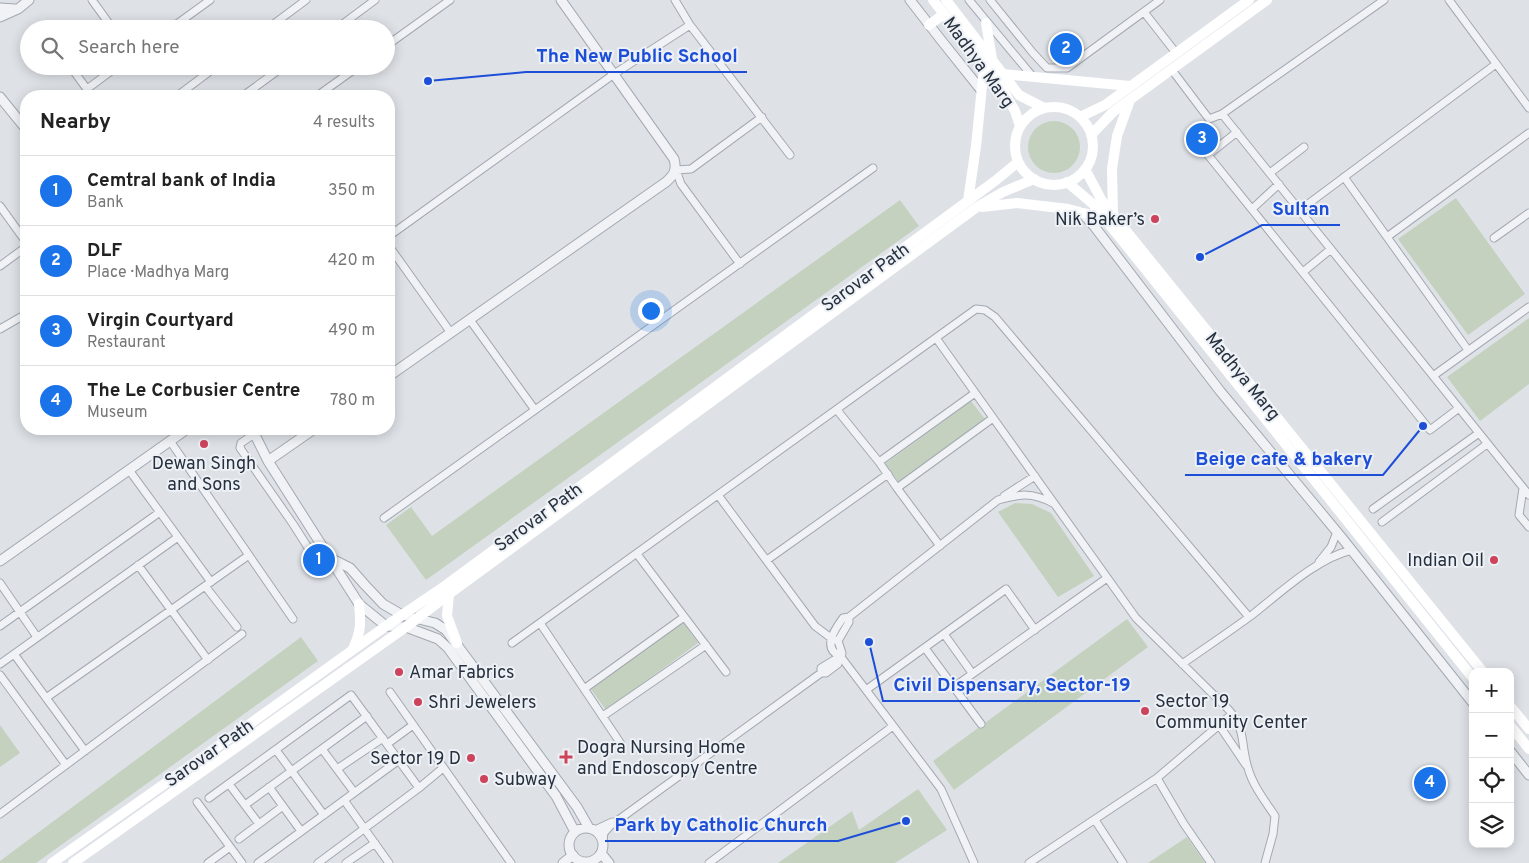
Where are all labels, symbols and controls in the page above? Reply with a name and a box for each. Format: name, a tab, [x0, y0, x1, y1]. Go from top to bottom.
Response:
street label: Madhya Marg	[937, 13, 1019, 113]
search box	[20, 20, 395, 75]
pin: 2	[1050, 30, 1082, 68]
icon: search	[38, 34, 66, 62]
text: Search here	[78, 36, 180, 60]
callout: The New Public School	[526, 38, 747, 72]
text: The New Public School	[536, 45, 738, 69]
text: Nearby	[40, 109, 111, 136]
text: 4 results	[313, 113, 375, 133]
pin: 3	[1186, 120, 1218, 158]
text: Cemtral bank of India	[87, 169, 276, 193]
text: 1	[53, 181, 59, 201]
text: 350 m	[328, 181, 375, 201]
callout: Sultan	[1262, 191, 1340, 225]
text: Bank	[87, 193, 124, 213]
text: Sultan	[1272, 198, 1330, 222]
place label: Nik Baker’s	[1055, 209, 1145, 232]
marker: Nik Baker’s	[1149, 213, 1161, 225]
street label: Sarovar Path	[817, 238, 915, 318]
text: DLF	[87, 239, 122, 263]
text: 2	[51, 251, 61, 271]
text: 420 m	[328, 251, 375, 271]
text: Place · Madhya Marg	[87, 263, 229, 283]
your location	[638, 298, 664, 324]
text: Virgin Courtyard	[87, 309, 234, 333]
text: 3	[51, 321, 61, 341]
text: 490 m	[328, 321, 375, 341]
street label: Madhya Marg	[1199, 328, 1284, 426]
text: Restaurant	[87, 333, 166, 353]
text: The Le Corbusier Centre	[87, 379, 300, 403]
text: 4	[51, 391, 61, 411]
text: 780 m	[330, 391, 375, 411]
text: Museum	[87, 403, 148, 423]
marker: Dewan Singh and Sons	[198, 438, 210, 450]
callout: Beige cafe & bakery	[1185, 441, 1383, 475]
text: Beige cafe & bakery	[1195, 448, 1373, 472]
place label: Dewan Singh and Sons	[152, 453, 256, 497]
street label: Sarovar Path	[490, 478, 588, 558]
pin: 1	[303, 541, 335, 579]
place label: Indian Oil	[1407, 550, 1484, 573]
marker: Indian Oil	[1488, 554, 1500, 566]
place label: Amar Fabrics	[409, 662, 514, 685]
marker: Amar Fabrics	[393, 666, 405, 678]
callout: Civil Dispensary, Sector-19	[883, 667, 1140, 701]
map controls	[1469, 668, 1514, 848]
button: +	[1469, 668, 1514, 713]
text: Civil Dispensary, Sector-19	[893, 674, 1131, 698]
place label: Sector 19 Community Center	[1155, 691, 1308, 735]
place label: Shri Jewelers	[428, 692, 536, 715]
marker: Shri Jewelers	[412, 696, 424, 708]
marker: Sector 19 Community Center	[1139, 705, 1151, 717]
button: −	[1469, 713, 1514, 758]
street label: Sarovar Path	[161, 715, 259, 793]
place label: Dogra Nursing Home and Endoscopy Centre	[577, 737, 758, 781]
place label: Sector 19 D	[370, 748, 461, 771]
marker: Dogra Nursing Home and Endoscopy Centre	[559, 750, 573, 764]
marker: Sector 19 D	[465, 752, 477, 764]
button: locate	[1469, 758, 1514, 803]
pin: 4	[1414, 764, 1446, 802]
place label: Subway	[494, 769, 557, 792]
marker: Subway	[478, 773, 490, 785]
button: layers	[1469, 803, 1514, 848]
callout: Park by Catholic Church	[605, 807, 838, 841]
text: Park by Catholic Church	[614, 814, 828, 838]

